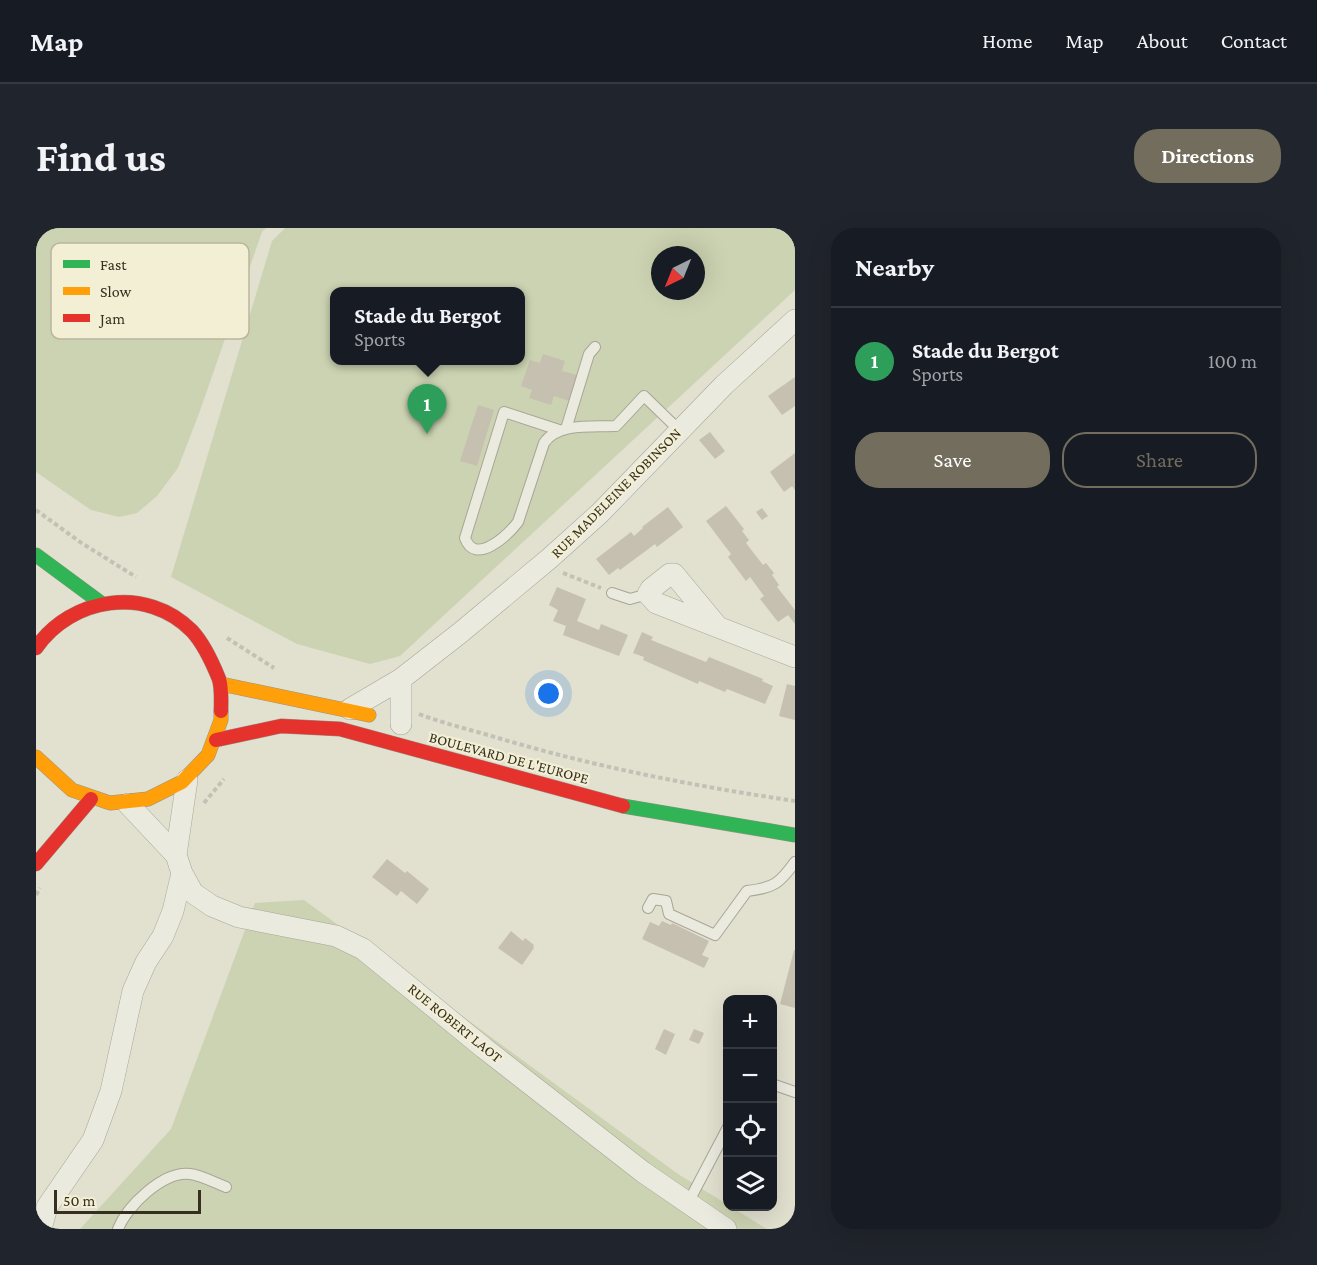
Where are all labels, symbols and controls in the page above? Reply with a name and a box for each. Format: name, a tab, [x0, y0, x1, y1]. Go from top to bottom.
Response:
text: Map	[30, 26, 83, 57]
text: Home	[982, 29, 1032, 53]
text: Map	[1065, 29, 1104, 53]
text: About	[1137, 29, 1188, 53]
text: Contact	[1221, 29, 1287, 53]
button: Directions	[1134, 129, 1281, 183]
text: Find us	[36, 133, 166, 180]
legend	[51, 243, 249, 339]
north arrow	[651, 246, 705, 300]
text: Nearby	[855, 253, 934, 282]
text: Fast	[100, 256, 127, 273]
text: Slow	[100, 283, 132, 300]
popup	[330, 287, 525, 365]
text: Stade du Bergot	[354, 303, 501, 328]
text: Jam	[98, 310, 125, 328]
text: Sports	[354, 328, 405, 350]
text: Stade du Bergot	[912, 338, 1059, 363]
text: 1	[871, 350, 878, 372]
text: 100 m	[1208, 350, 1257, 372]
text: Sports	[912, 363, 963, 385]
pin: 1	[408, 384, 446, 434]
street label: RUE MADELEINE ROBINSON	[548, 425, 684, 561]
button: Save	[855, 432, 1050, 488]
button: Share	[1062, 432, 1257, 488]
your location	[534, 679, 563, 708]
street label: BOULEVARD DE L'EUROPE	[427, 729, 591, 787]
street label: RUE ROBERT LAOT	[405, 980, 505, 1066]
map controls	[723, 995, 777, 1211]
button: +	[723, 995, 777, 1049]
button: −	[723, 1049, 777, 1103]
button: locate	[723, 1103, 777, 1157]
button: layers	[723, 1157, 777, 1211]
scale bar	[54, 1187, 201, 1214]
text: 50 m	[63, 1192, 95, 1209]

